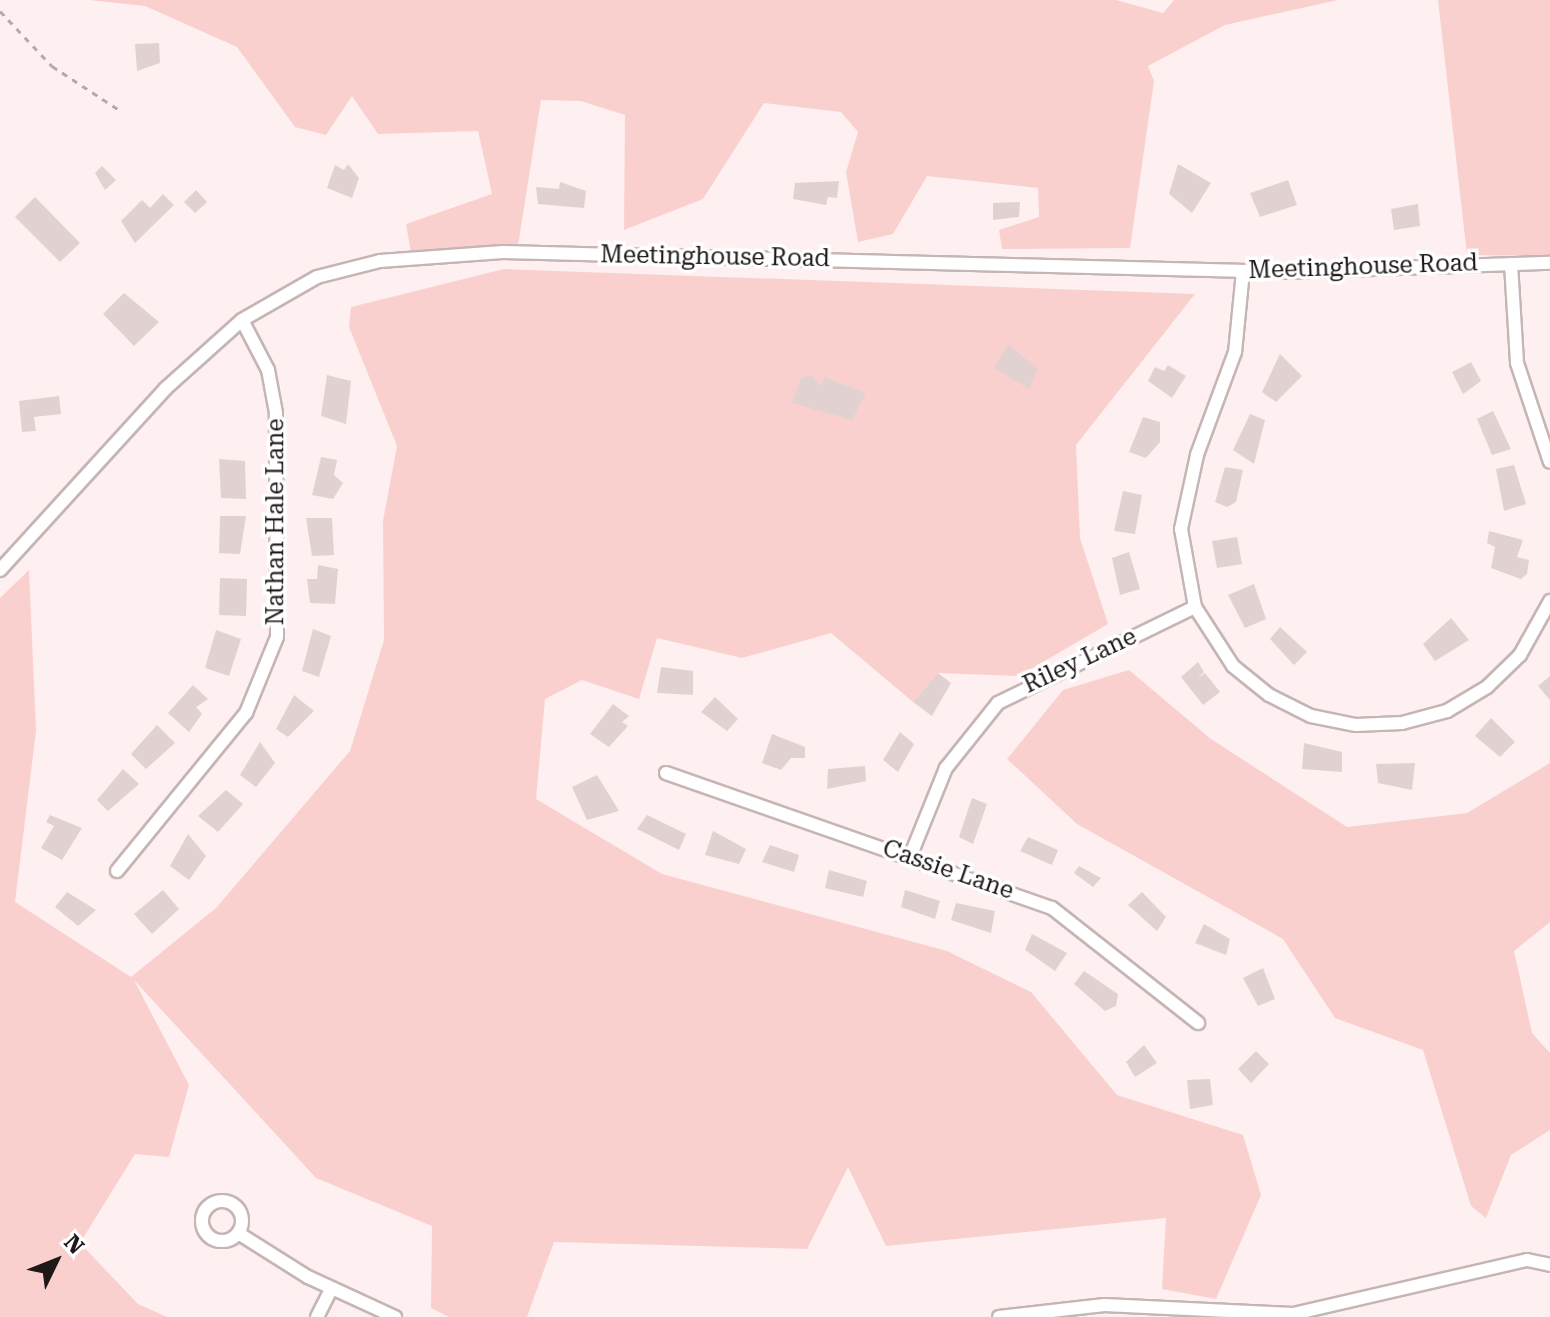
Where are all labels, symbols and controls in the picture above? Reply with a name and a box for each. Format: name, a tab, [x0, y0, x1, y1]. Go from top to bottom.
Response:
street label: Meetinghouse Road	[600, 241, 830, 273]
street label: Meetinghouse Road	[1248, 249, 1478, 285]
street label: Nathan Hale Lane	[262, 419, 290, 625]
street label: Riley Lane	[1019, 622, 1141, 700]
street label: Cassie Lane	[879, 834, 1017, 906]
north arrow	[16, 1221, 96, 1301]
text: N	[59, 1230, 89, 1259]

